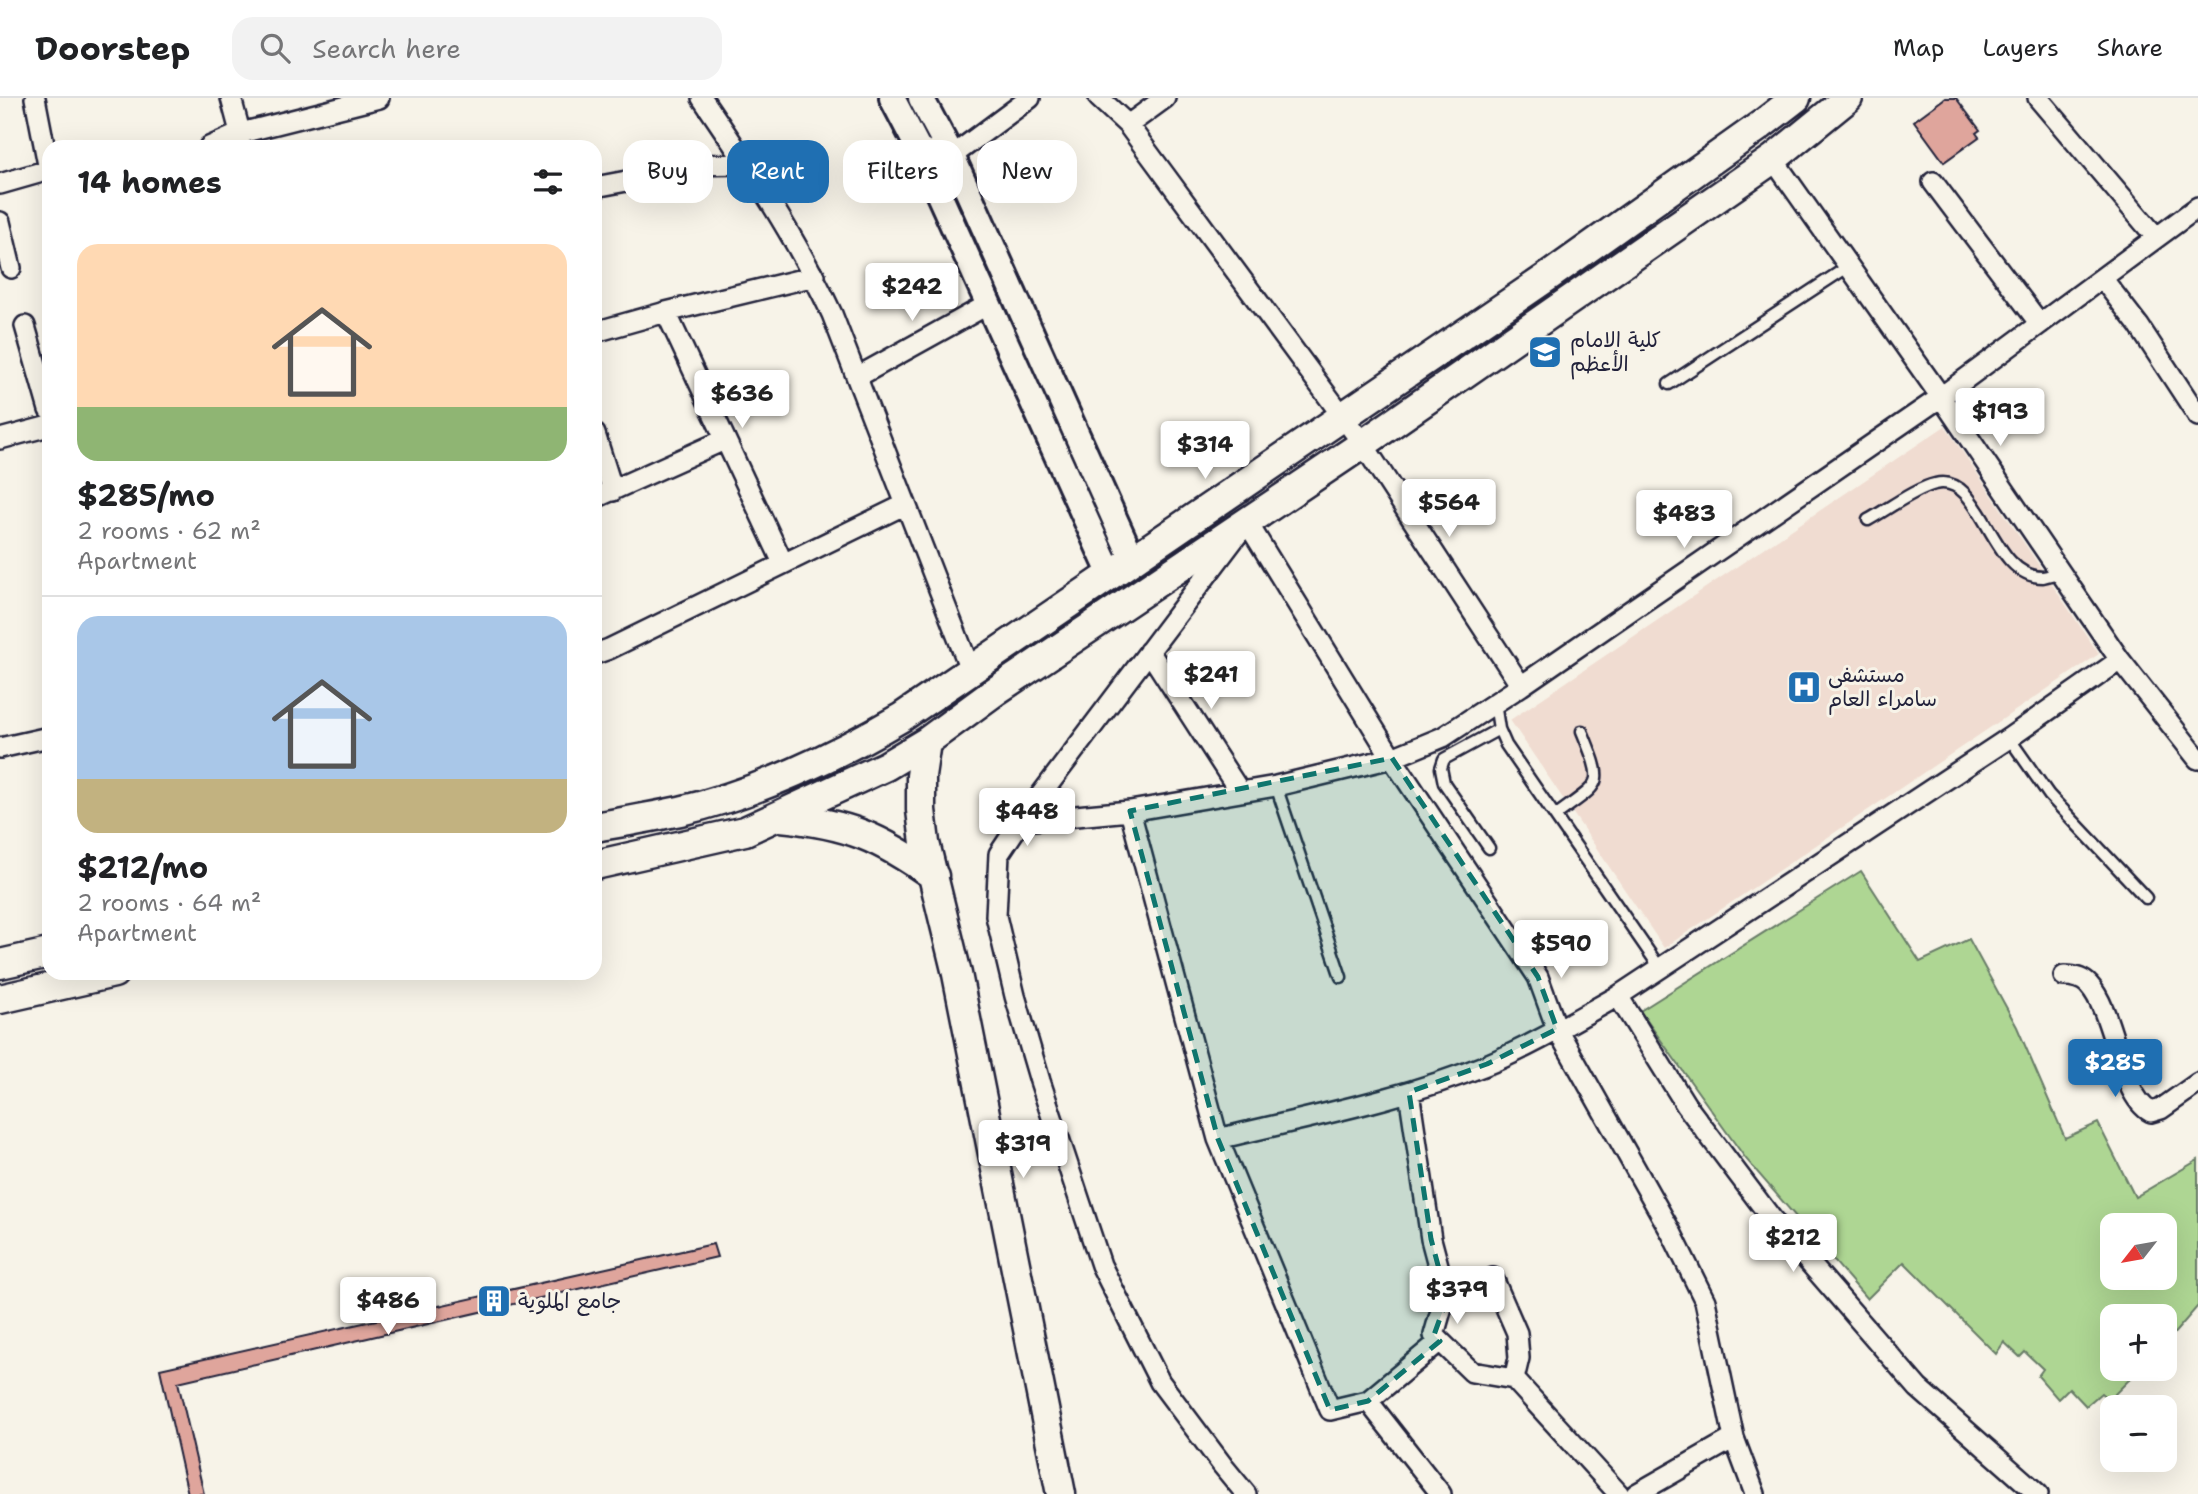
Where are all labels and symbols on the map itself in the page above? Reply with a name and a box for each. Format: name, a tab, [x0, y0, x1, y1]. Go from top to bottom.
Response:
pin: $242	[871, 264, 953, 323]
place label: كلية الامام الأعظم	[1570, 326, 1661, 380]
school or university icon: كلية الامام الأعظم	[1526, 333, 1564, 371]
pin: $636	[701, 370, 783, 430]
pin: $193	[1959, 388, 2041, 448]
pin: $314	[1164, 422, 1246, 481]
pin: $564	[1408, 480, 1490, 539]
pin: $483	[1643, 490, 1725, 550]
pin: $241	[1170, 652, 1252, 711]
place label: مستشفى سامراء العام	[1828, 661, 1937, 715]
hospital icon: مستشفى سامراء العام	[1785, 668, 1823, 706]
pin: $448	[986, 788, 1068, 848]
pin: $590	[1520, 920, 1602, 980]
pin: $285	[2074, 1040, 2156, 1099]
pin: $319	[982, 1121, 1064, 1180]
north arrow	[2100, 1213, 2177, 1290]
pin: $212	[1752, 1214, 1834, 1274]
pin: $379	[1416, 1266, 1498, 1326]
pin: $486	[347, 1278, 429, 1337]
building icon: جامع الملوية	[475, 1282, 513, 1320]
place label: جامع الملوية	[518, 1287, 621, 1316]

